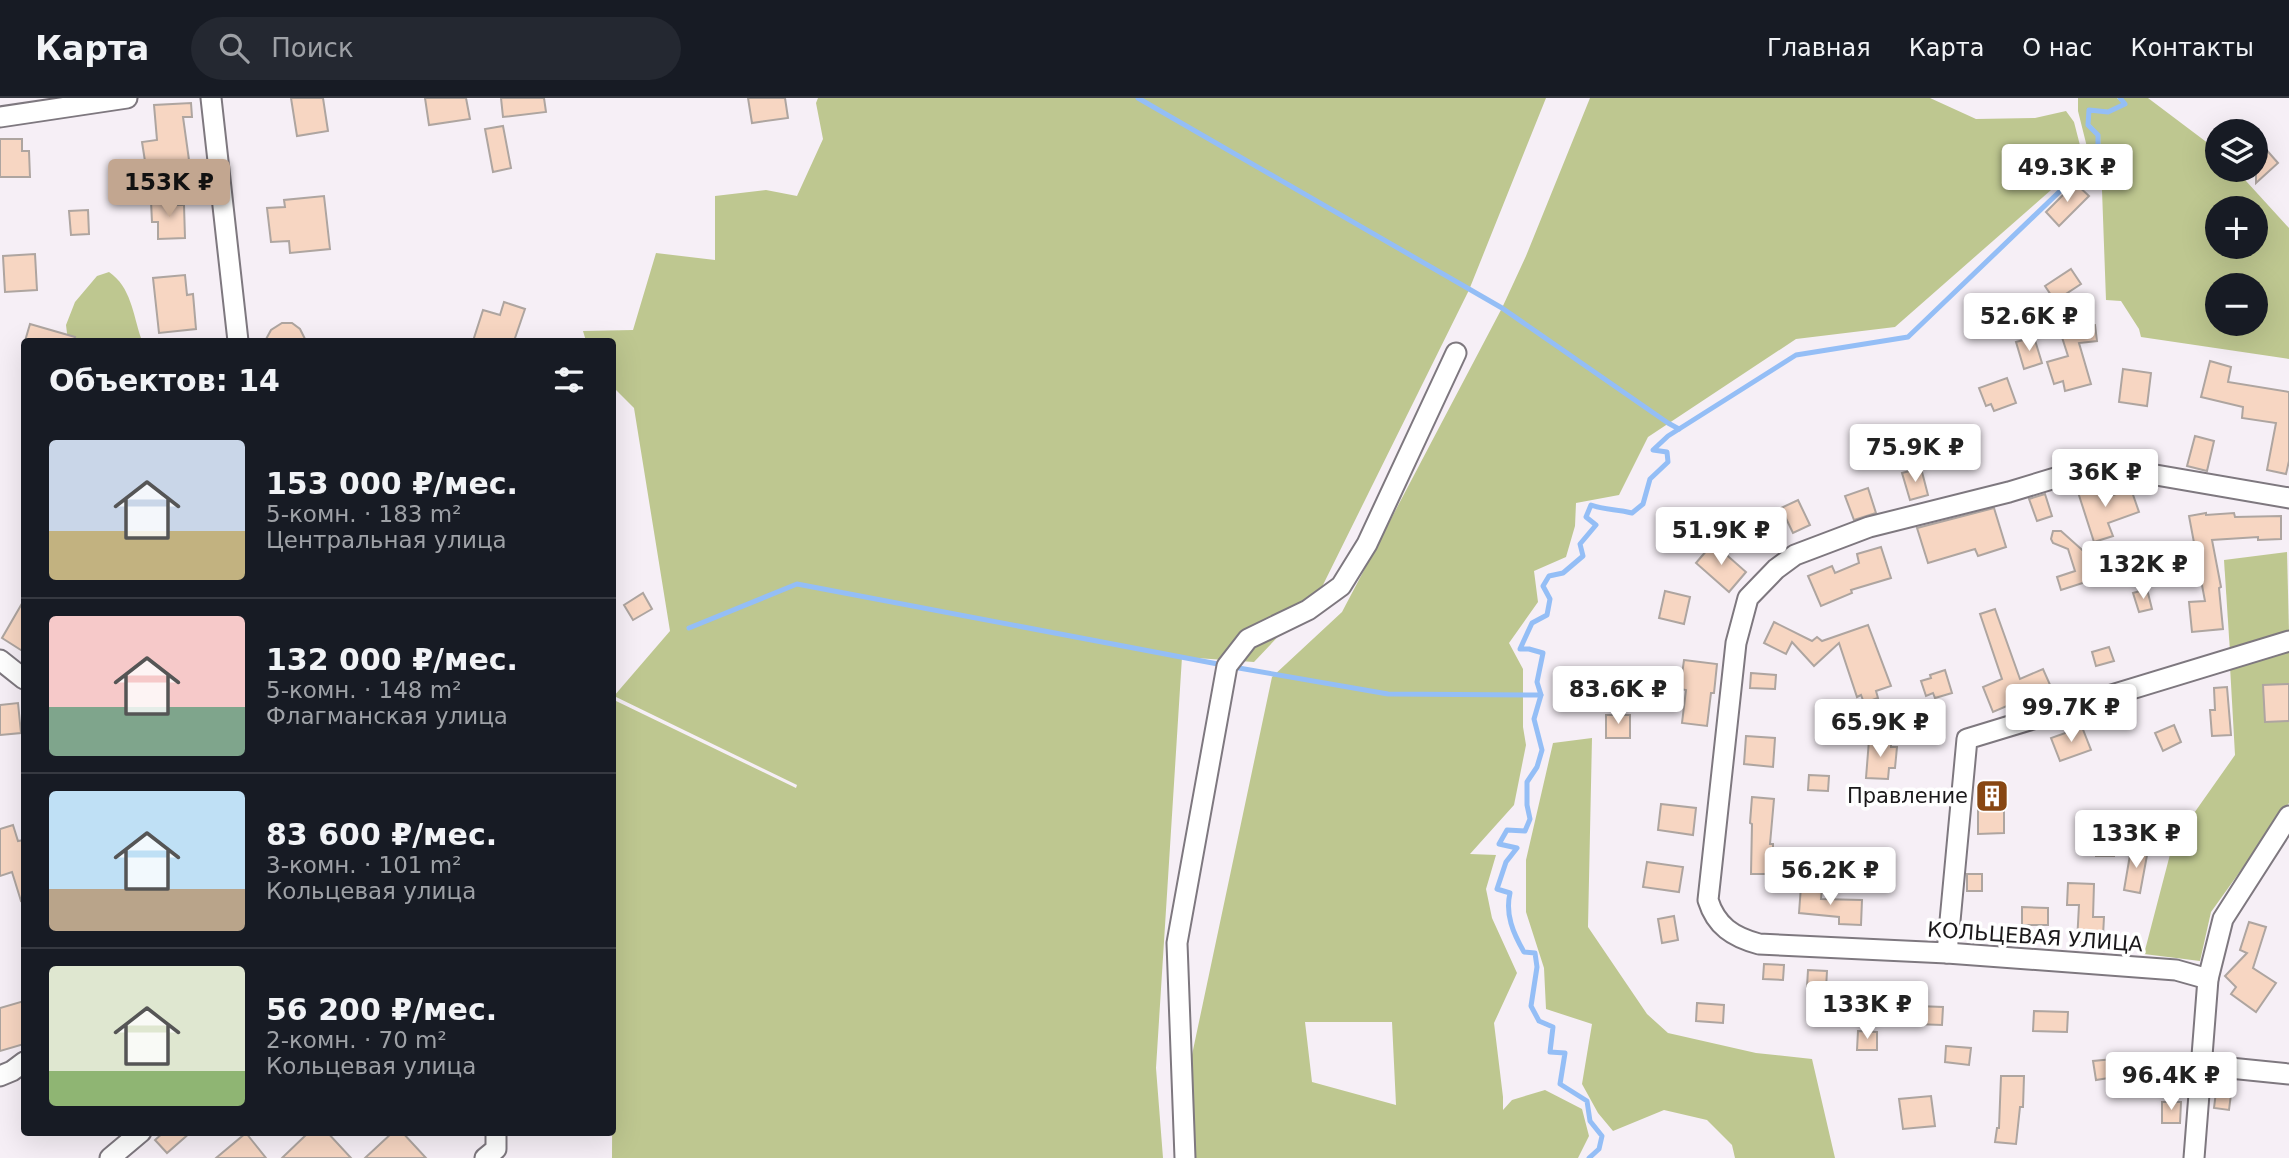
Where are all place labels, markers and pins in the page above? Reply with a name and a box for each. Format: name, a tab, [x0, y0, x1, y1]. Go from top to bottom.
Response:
pin: 49.3K ₽	[2002, 144, 2132, 204]
pin: 153K ₽	[112, 159, 226, 219]
pin: 52.6K ₽	[1964, 294, 2094, 353]
pin: 75.9K ₽	[1850, 424, 1980, 484]
pin: 36K ₽	[2056, 450, 2154, 509]
pin: 51.9K ₽	[1656, 508, 1786, 567]
pin: 132K ₽	[2086, 542, 2200, 601]
pin: 83.6K ₽	[1553, 666, 1683, 726]
pin: 99.7K ₽	[2006, 684, 2136, 744]
pin: 65.9K ₽	[1815, 700, 1945, 759]
building icon: Правление	[1973, 777, 2011, 815]
place label: Правление	[1847, 784, 1968, 808]
pin: 133K ₽	[2079, 810, 2193, 870]
pin: 56.2K ₽	[1765, 848, 1895, 907]
pin: 133K ₽	[1810, 982, 1924, 1041]
pin: 96.4K ₽	[2106, 1052, 2236, 1112]

